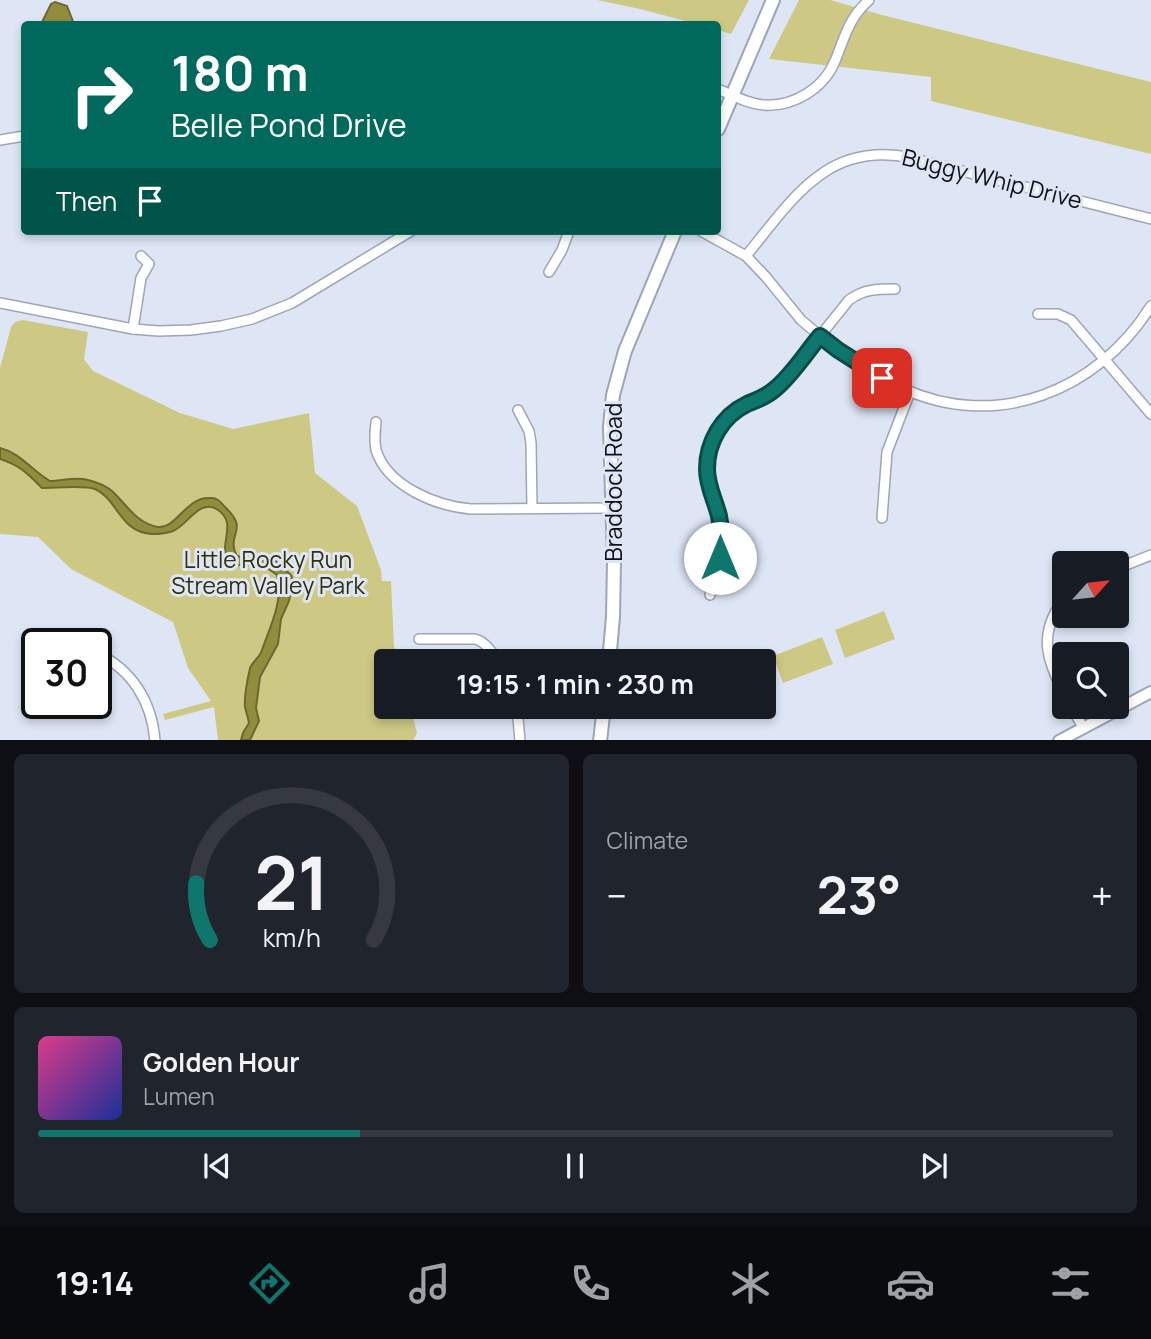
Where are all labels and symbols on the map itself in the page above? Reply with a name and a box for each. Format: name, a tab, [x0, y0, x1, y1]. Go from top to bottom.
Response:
street label: Buggy Whip Drive	[899, 140, 1086, 216]
pin	[852, 348, 912, 408]
street label: Braddock Road	[597, 403, 629, 561]
position arrow	[683, 521, 757, 595]
park label: Little Rocky Run Stream Valley Park	[171, 543, 365, 601]
north arrow	[1052, 551, 1129, 628]
speed limit sign: 30	[21, 628, 112, 719]

